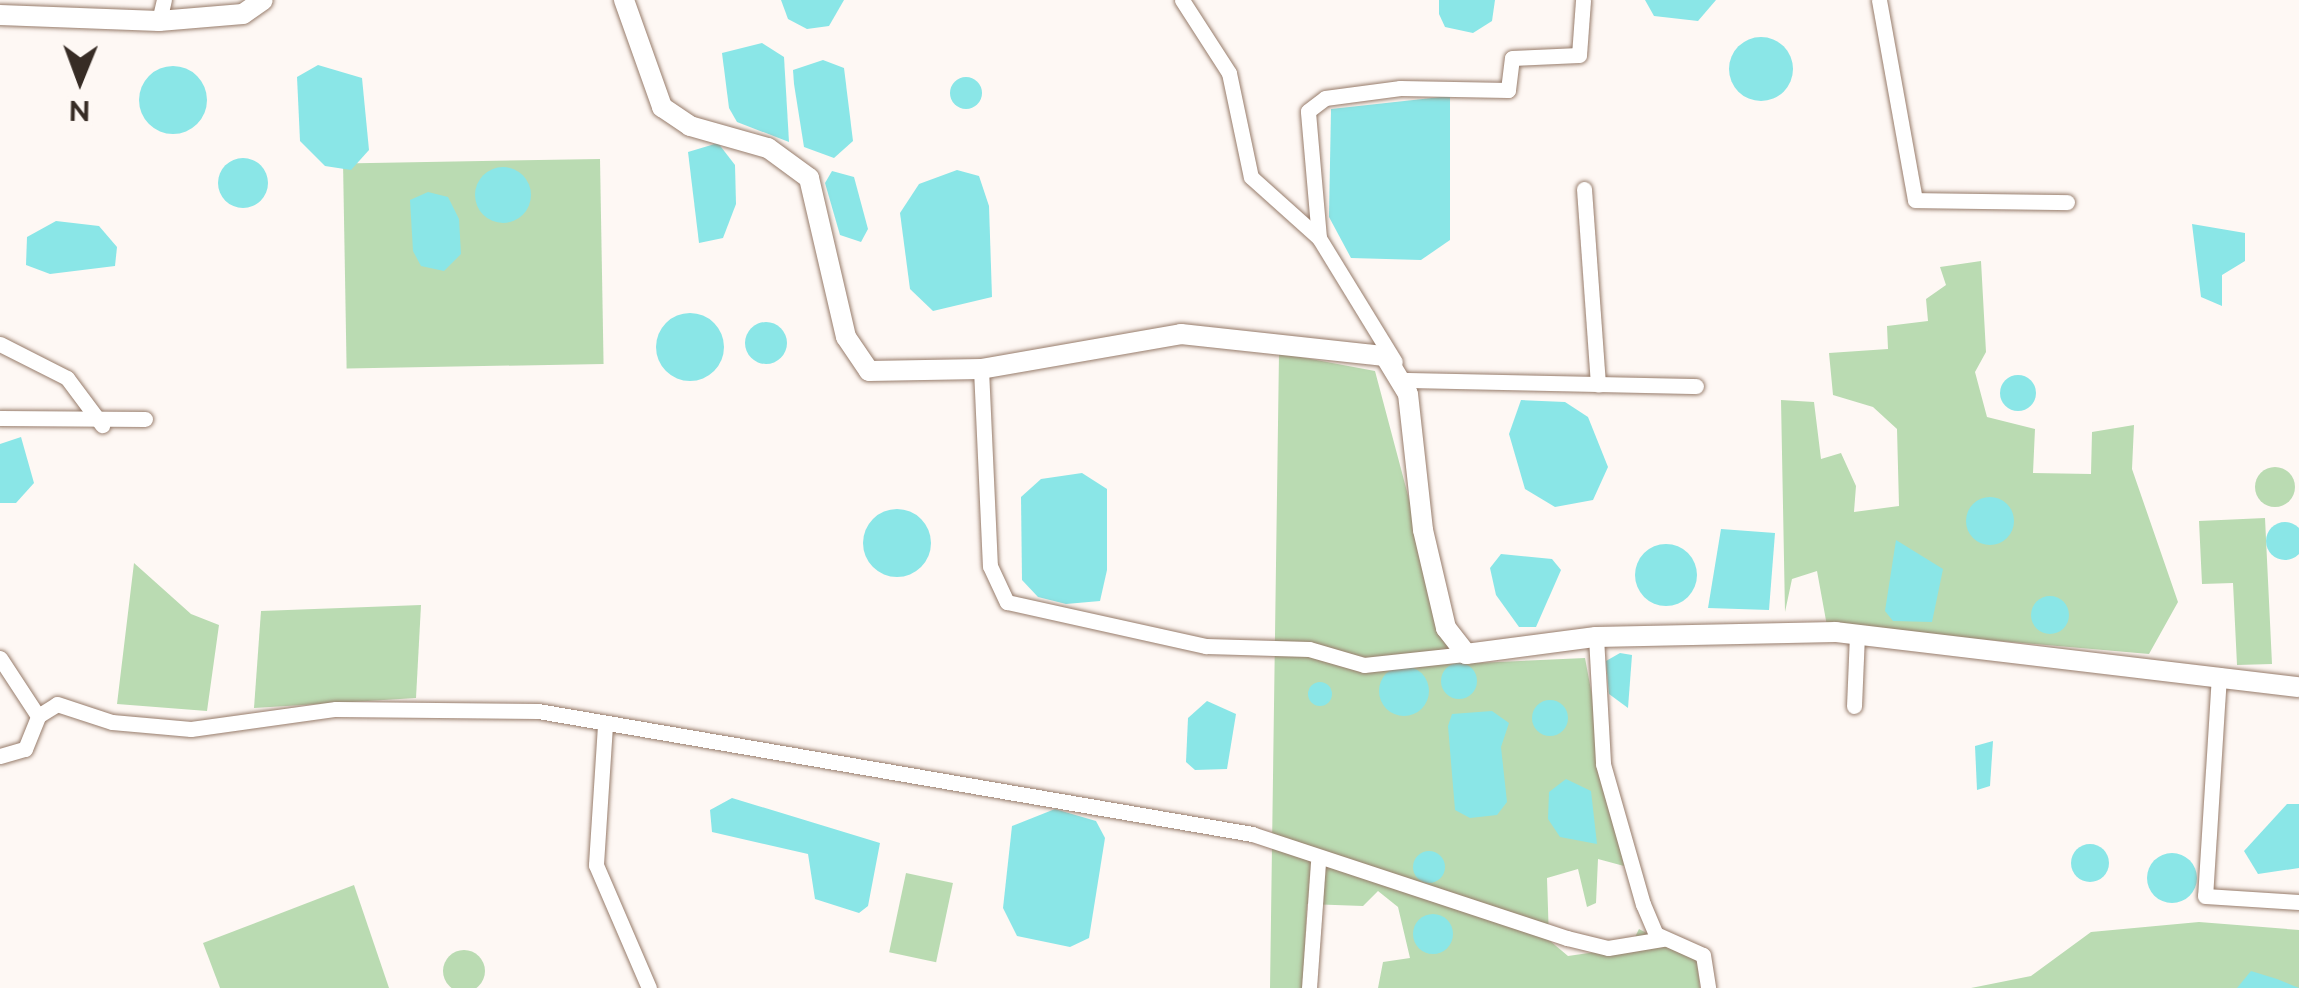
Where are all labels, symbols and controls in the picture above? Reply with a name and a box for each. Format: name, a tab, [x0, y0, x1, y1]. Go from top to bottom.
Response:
north arrow	[30, 30, 130, 130]
text: N	[68, 94, 90, 127]

